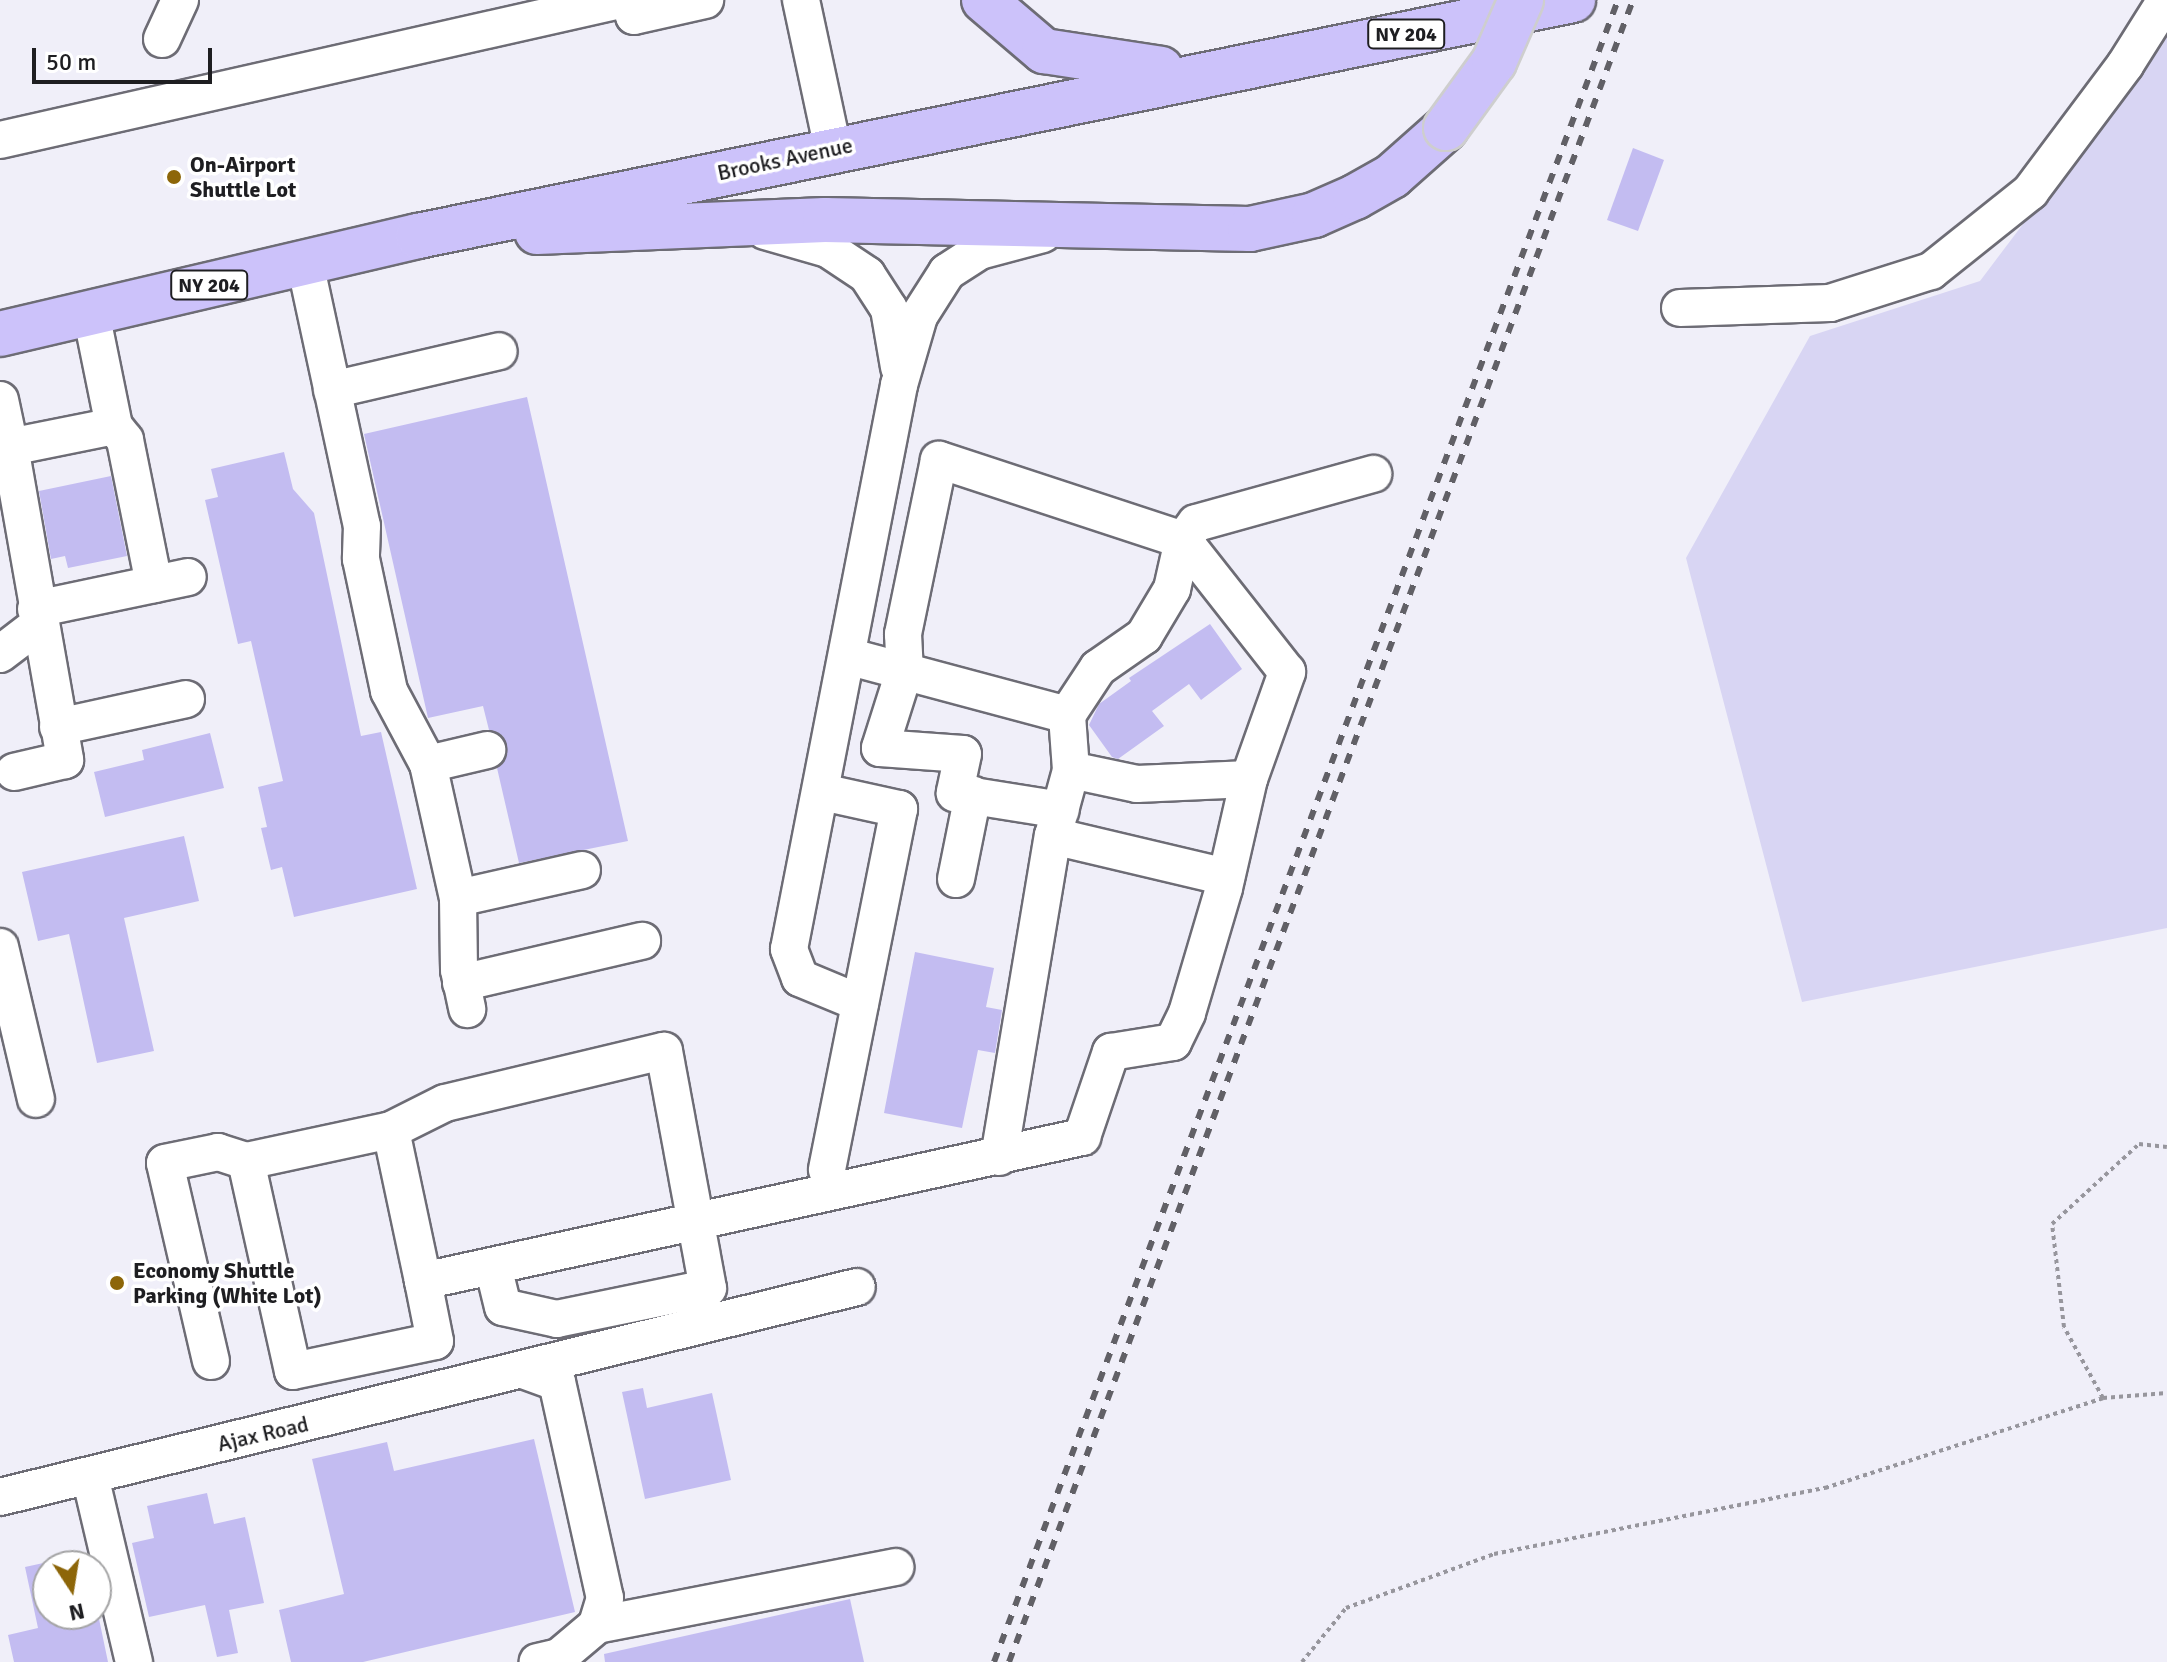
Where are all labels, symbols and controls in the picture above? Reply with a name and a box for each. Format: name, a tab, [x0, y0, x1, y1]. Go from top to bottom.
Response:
road number: NY 204	[1366, 18, 1446, 50]
scale bar	[36, 32, 216, 82]
text: 50 m	[46, 47, 96, 77]
street label: Brooks Avenue	[715, 132, 855, 186]
place label: On-Airport Shuttle Lot	[190, 151, 296, 202]
marker: On-Airport Shuttle Lot	[165, 168, 183, 186]
road number: NY 204	[169, 269, 249, 301]
place label: Economy Shuttle Parking (White Lot)	[133, 1257, 322, 1308]
marker: Economy Shuttle Parking (White Lot)	[108, 1274, 126, 1292]
street label: Ajax Road	[215, 1411, 311, 1457]
north arrow	[32, 1550, 112, 1630]
text: N	[66, 1597, 87, 1627]

